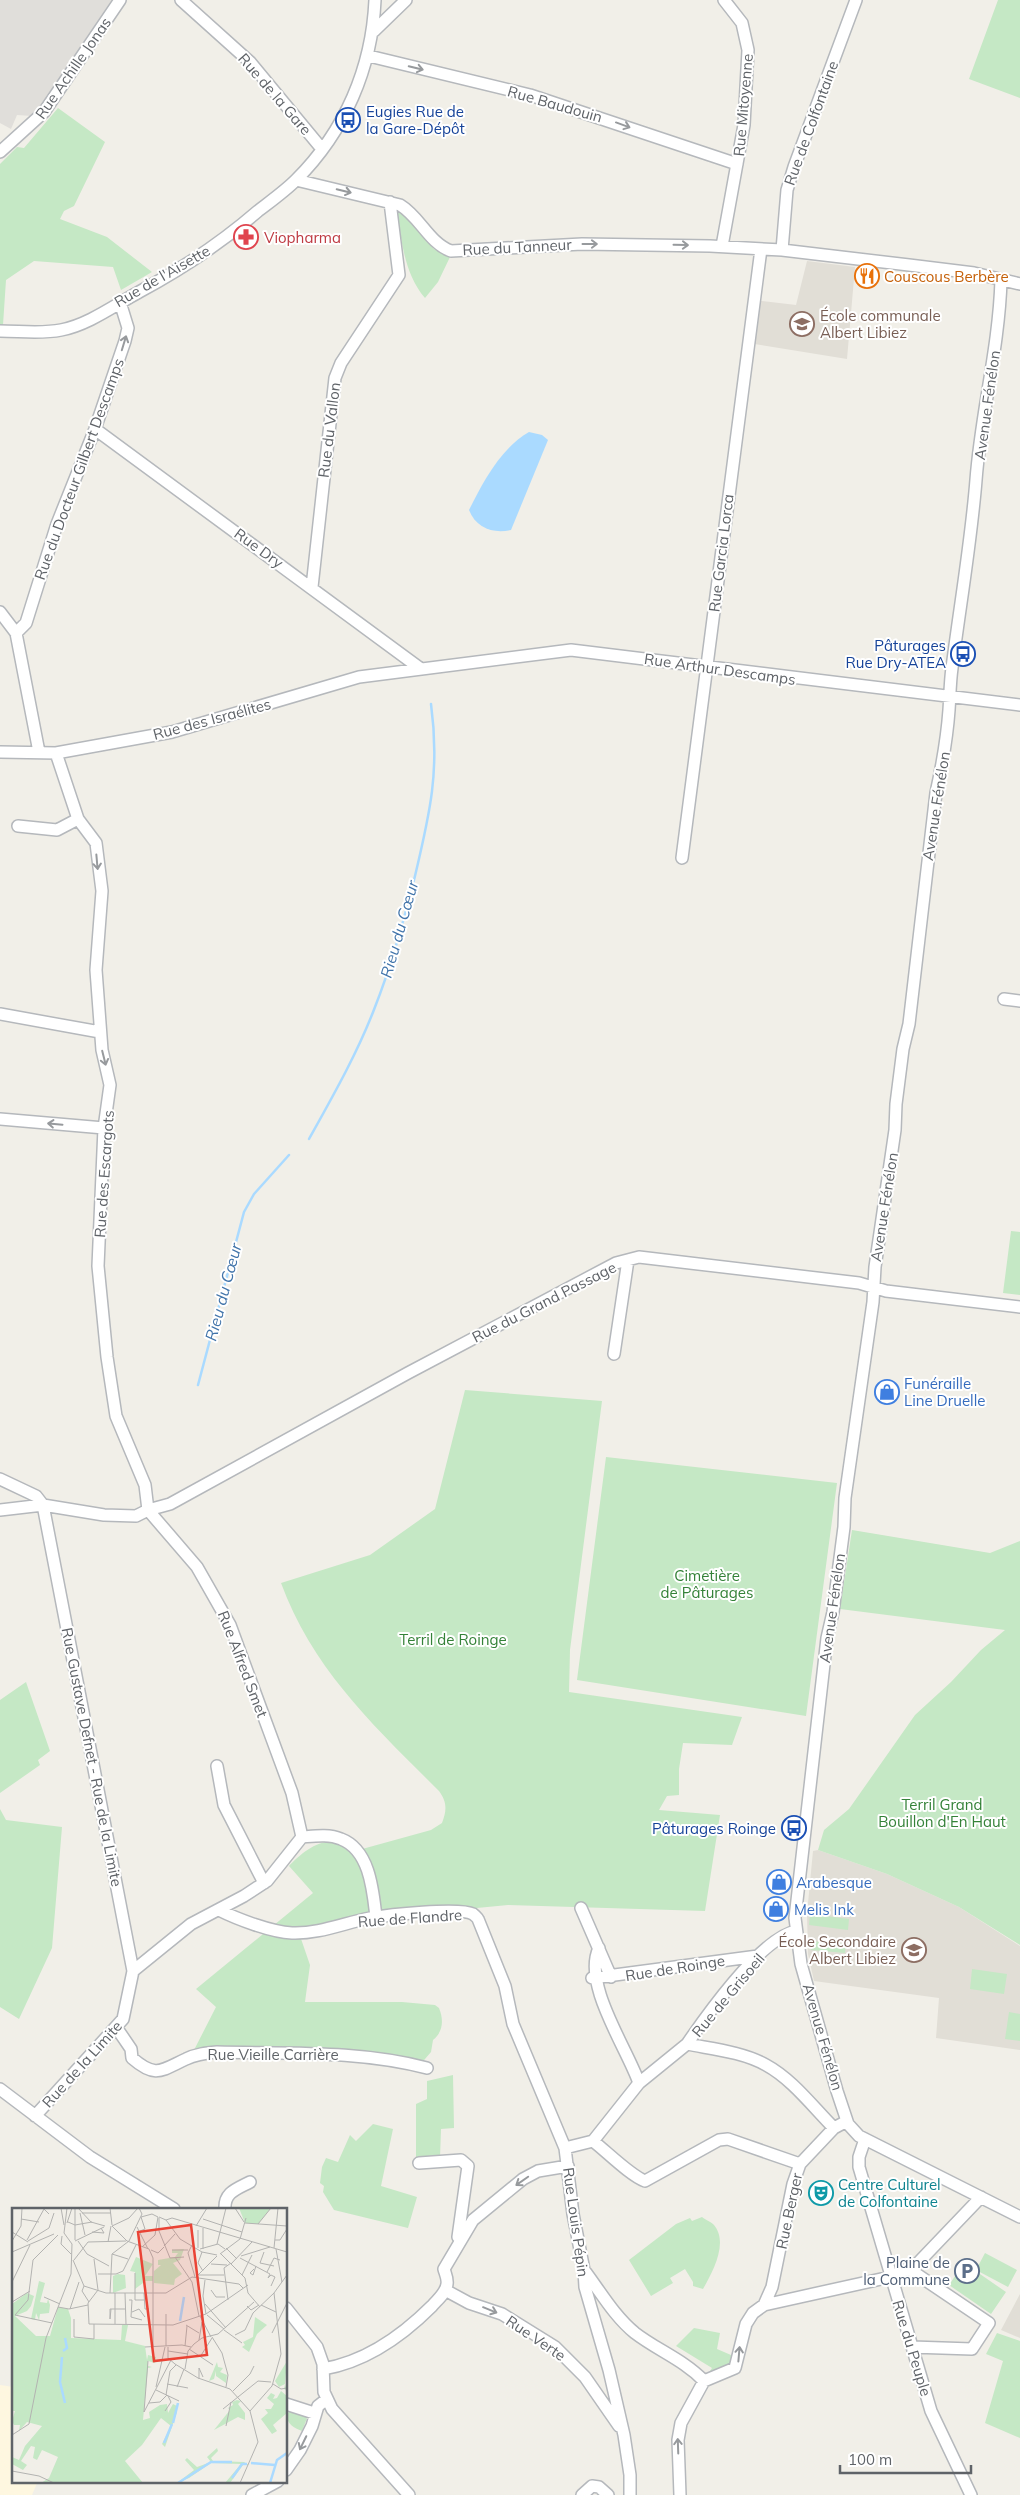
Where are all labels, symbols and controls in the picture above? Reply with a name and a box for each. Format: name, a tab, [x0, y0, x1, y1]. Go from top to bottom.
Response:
street label: Rue Achille Jonas	[31, 13, 115, 123]
street label: Rue de la Gare	[234, 49, 316, 139]
street label: Rue Mitoyenne	[729, 53, 757, 157]
street label: Rue de Colfontaine	[780, 58, 842, 188]
one-way arrow	[408, 63, 424, 73]
street label: Rue Baudouin	[505, 81, 605, 127]
place label: Eugies Rue de la Gare-Dépôt	[366, 102, 465, 138]
bus stop icon: Eugies Rue de la Gare-Dépôt	[335, 107, 361, 133]
one-way arrow	[615, 121, 630, 130]
one-way arrow	[335, 187, 351, 196]
pharmacy icon: Viopharma	[233, 224, 259, 250]
place label: Viopharma	[264, 228, 341, 247]
street label: Rue du Tanneur	[462, 235, 573, 259]
one-way arrow	[582, 239, 598, 249]
one-way arrow	[672, 240, 688, 250]
street label: Rue de l'Aisette	[111, 241, 213, 311]
restaurant icon: Couscous Berbère	[854, 263, 880, 289]
place label: Couscous Berbère	[884, 267, 1009, 286]
place label: École communale Albert Libiez	[820, 306, 941, 342]
school or university icon: École communale Albert Libiez	[789, 311, 815, 337]
one-way arrow	[119, 335, 129, 351]
street label: Avenue Fénélon	[970, 349, 1004, 461]
street label: Rue du Docteur Gilbert Descamps	[30, 356, 128, 582]
street label: Rue du Vallon	[314, 381, 344, 479]
street label: Rue Garcia Lorca	[704, 493, 738, 613]
street label: Rue Dry	[231, 524, 287, 572]
place label: Pâturages Rue Dry-ATEA	[845, 636, 946, 672]
bus stop icon: Pâturages Rue Dry-ATEA	[950, 641, 976, 667]
street label: Rue Arthur Descamps	[643, 649, 797, 689]
street label: Rue des Israélites	[151, 694, 273, 744]
street label: Avenue Fénélon	[918, 750, 954, 862]
one-way arrow	[92, 854, 102, 870]
water label: Rieu du Cœur	[376, 877, 423, 980]
one-way arrow	[100, 1050, 109, 1066]
street label: Rue des Escargots	[90, 1110, 118, 1238]
one-way arrow	[48, 1119, 64, 1128]
street label: Avenue Fénélon	[866, 1151, 902, 1263]
water label: Rieu du Cœur	[200, 1240, 246, 1343]
street label: Rue du Grand Passage	[469, 1257, 619, 1347]
place label: Funéraille Line Druelle	[904, 1374, 985, 1410]
shop icon: Funéraille Line Druelle	[874, 1379, 900, 1405]
street label: Avenue Fénélon	[815, 1552, 849, 1664]
park label: Cimetière de Pâturages	[661, 1566, 753, 1602]
street label: Rue Alfred Smet	[214, 1608, 272, 1720]
street label: Rue Gustave Defnet - Rue de la Limite	[58, 1626, 126, 1888]
park label: Terril de Roinge	[399, 1630, 507, 1649]
park label: Terril Grand Bouillon d'En Haut	[878, 1795, 1006, 1831]
bus stop icon: Pâturages Roinge	[781, 1815, 807, 1841]
place label: Pâturages Roinge	[652, 1819, 776, 1838]
shop icon: Arabesque	[766, 1869, 792, 1895]
place label: Arabesque	[796, 1873, 872, 1892]
shop icon: Melis Ink	[763, 1896, 789, 1922]
place label: Melis Ink	[794, 1900, 854, 1919]
street label: Rue de Flandre	[357, 1905, 463, 1931]
place label: École Secondaire Albert Libiez	[779, 1932, 896, 1968]
school or university icon: École Secondaire Albert Libiez	[901, 1937, 927, 1963]
street label: Rue de Grisoeil	[687, 1949, 769, 2041]
street label: Rue de Roinge	[624, 1951, 726, 1985]
street label: Avenue Fénélon	[799, 1981, 847, 2093]
street label: Rue de la Limite	[38, 2017, 126, 2111]
street label: Rue Vieille Carrière	[207, 2045, 339, 2064]
street label: Rue Louis Pépin	[559, 2166, 593, 2278]
street label: Rue Berger	[772, 2171, 806, 2251]
place label: Centre Culturel de Colfontaine	[838, 2175, 941, 2211]
one-way arrow	[515, 2176, 529, 2186]
theatre icon: Centre Culturel de Colfontaine	[808, 2180, 834, 2206]
inset map	[12, 2208, 288, 2482]
place label: Plaine de la Commune	[863, 2253, 950, 2289]
parking icon: Plaine de la Commune	[954, 2258, 980, 2284]
street label: Rue du Peuple	[888, 2298, 936, 2398]
one-way arrow	[482, 2305, 497, 2315]
street label: Rue Verte	[502, 2311, 570, 2365]
one-way arrow	[734, 2347, 744, 2363]
one-way arrow	[298, 2435, 308, 2450]
one-way arrow	[674, 2439, 683, 2455]
scale bar	[840, 2442, 971, 2474]
text: 100 m	[848, 2450, 892, 2469]

